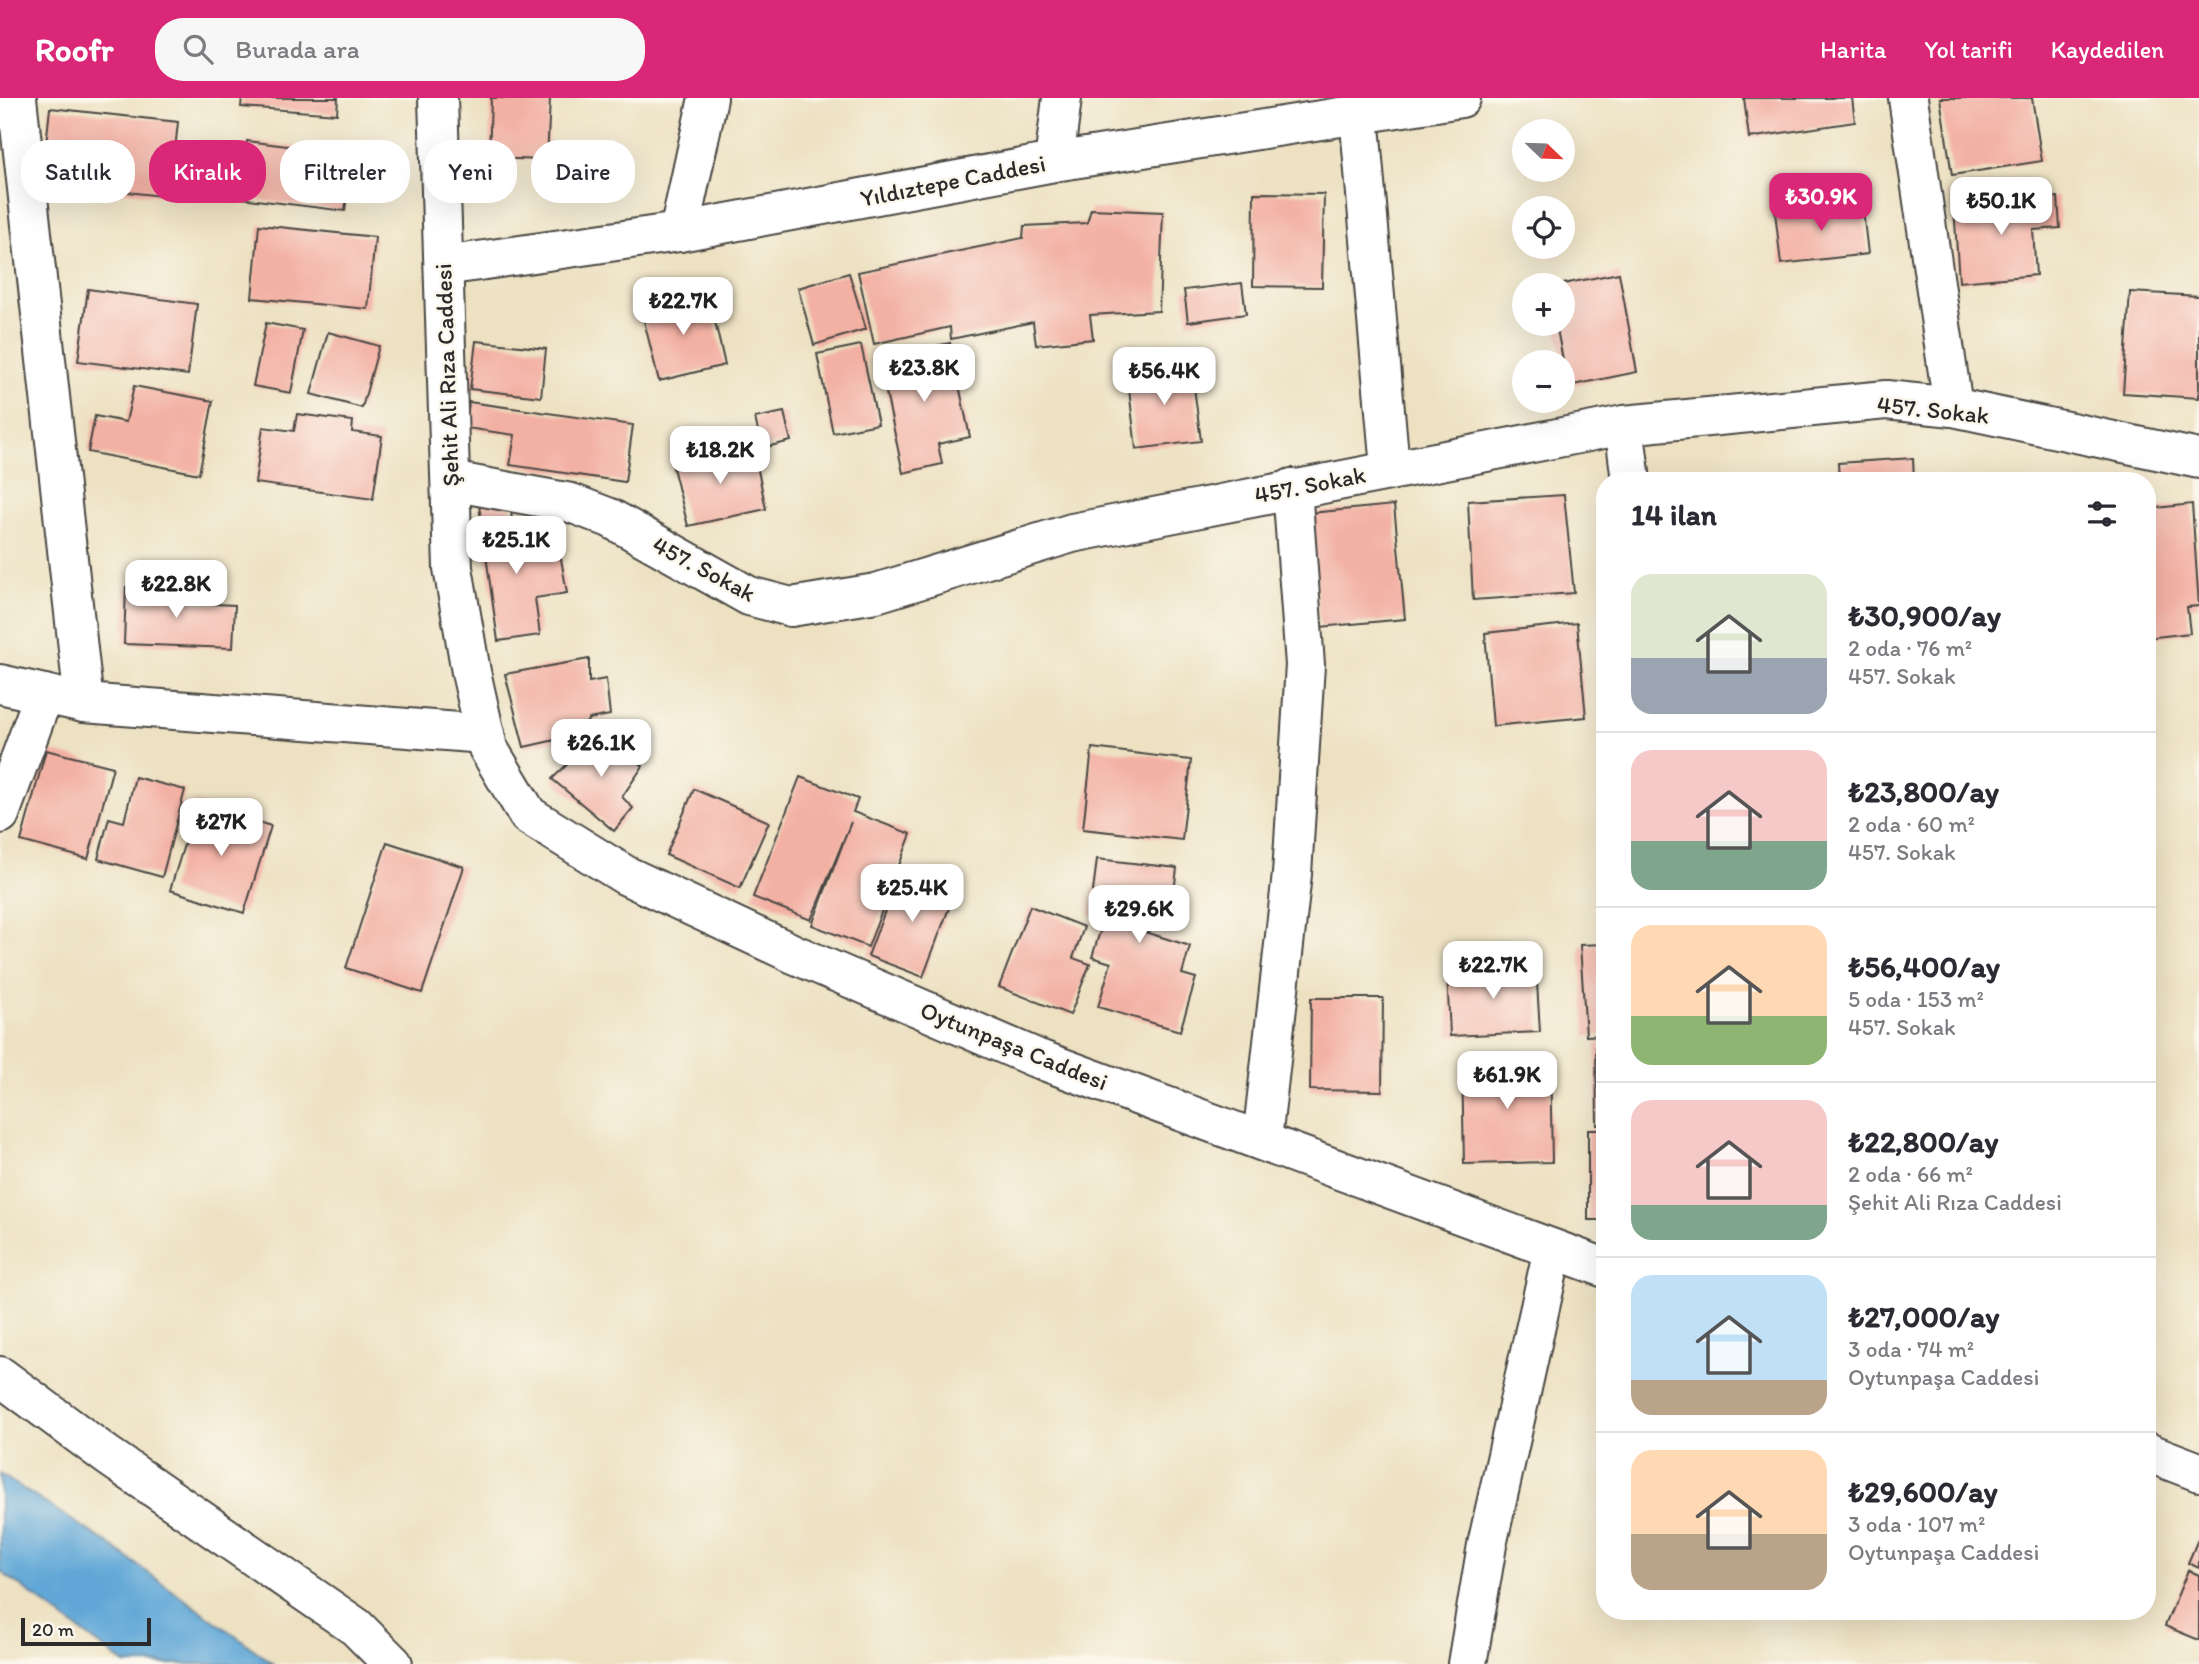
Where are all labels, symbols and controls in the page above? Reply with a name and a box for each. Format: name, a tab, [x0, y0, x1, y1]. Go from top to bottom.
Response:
search box	[155, 18, 645, 81]
text: Roofr	[35, 30, 113, 69]
icon: search	[179, 30, 217, 68]
text: Burada ara	[235, 33, 360, 65]
text: Harita	[1820, 35, 1886, 64]
text: Yol tarifi	[1924, 35, 2013, 64]
text: Kaydedilen	[2051, 35, 2164, 64]
north arrow	[1512, 119, 1575, 182]
map controls	[1512, 119, 1575, 413]
chip: Satılık	[21, 140, 135, 203]
chip: Kiralık	[149, 140, 266, 203]
chip: Filtreler	[280, 140, 410, 203]
chip: Yeni	[424, 140, 517, 203]
chip: Daire	[531, 140, 635, 203]
street label: Yıldıztepe Caddesi	[858, 148, 1048, 213]
pin: ₺30.9K	[1764, 174, 1878, 233]
pin: ₺50.1K	[1944, 178, 2058, 237]
text: ₺30.9K	[1785, 182, 1857, 210]
text: ₺50.1K	[1966, 186, 2036, 214]
button: locate	[1512, 196, 1575, 259]
street label: Şehit Ali Rıza Caddesi	[428, 263, 465, 487]
button: +	[1512, 273, 1575, 336]
pin: ₺22.7K	[626, 278, 740, 337]
text: ₺22.7K	[649, 286, 717, 314]
pin: ₺23.8K	[867, 344, 981, 404]
pin: ₺56.4K	[1107, 348, 1221, 407]
button: −	[1512, 350, 1575, 413]
text: ₺23.8K	[889, 353, 959, 381]
text: ₺56.4K	[1129, 356, 1199, 384]
street label: 457. Sokak	[1876, 389, 1990, 430]
pin: ₺18.2K	[663, 426, 777, 486]
text: ₺18.2K	[686, 435, 754, 463]
street label: 457. Sokak	[1252, 460, 1368, 509]
icon: filters	[2083, 495, 2121, 533]
text: 14 ilan	[1631, 496, 1717, 533]
pin: ₺25.1K	[459, 517, 573, 576]
text: ₺25.1K	[482, 525, 550, 553]
street label: 457. Sokak	[648, 529, 761, 608]
pin: ₺22.8K	[119, 560, 233, 620]
text: ₺22.8K	[141, 569, 211, 597]
text: ₺30,900/ay	[1848, 597, 2001, 634]
icon: home	[1687, 602, 1771, 686]
text: 2 oda · 76 m²	[1848, 634, 1972, 662]
text: 457. Sokak	[1848, 662, 1956, 690]
pin: ₺26.1K	[544, 720, 658, 779]
text: ₺26.1K	[567, 728, 635, 756]
text: ₺23,800/ay	[1848, 773, 1999, 810]
icon: home	[1687, 778, 1771, 862]
pin: ₺27K	[180, 798, 262, 858]
text: ₺27K	[196, 807, 246, 835]
text: 2 oda · 60 m²	[1848, 810, 1975, 838]
text: 457. Sokak	[1848, 838, 1956, 866]
pin: ₺25.4K	[855, 864, 969, 924]
text: ₺25.4K	[877, 873, 947, 901]
pin: ₺29.6K	[1082, 886, 1196, 945]
text: ₺29.6K	[1104, 894, 1174, 922]
pin: ₺22.7K	[1436, 942, 1550, 1001]
text: ₺56,400/ay	[1848, 948, 2000, 985]
text: ₺22.7K	[1459, 950, 1527, 978]
icon: home	[1687, 953, 1771, 1037]
text: 5 oda · 153 m²	[1848, 985, 1984, 1013]
street label: Oytunpaşa Caddesi	[916, 995, 1112, 1096]
text: 457. Sokak	[1848, 1013, 1956, 1041]
pin: ₺61.9K	[1450, 1052, 1564, 1111]
text: ₺61.9K	[1473, 1060, 1541, 1088]
text: ₺22,800/ay	[1848, 1123, 1998, 1160]
icon: home	[1687, 1128, 1771, 1212]
text: 2 oda · 66 m²	[1848, 1160, 1973, 1188]
text: Şehit Ali Rıza Caddesi	[1848, 1188, 2062, 1216]
text: ₺27,000/ay	[1848, 1298, 1999, 1335]
icon: home	[1687, 1303, 1771, 1387]
text: 3 oda · 74 m²	[1848, 1335, 1974, 1363]
text: Oytunpaşa Caddesi	[1848, 1363, 2039, 1391]
text: ₺29,600/ay	[1848, 1473, 1998, 1510]
icon: home	[1687, 1478, 1771, 1562]
text: 3 oda · 107 m²	[1848, 1510, 1985, 1538]
text: Oytunpaşa Caddesi	[1848, 1538, 2039, 1566]
scale bar	[21, 1615, 150, 1647]
text: 20 m	[32, 1618, 74, 1641]

